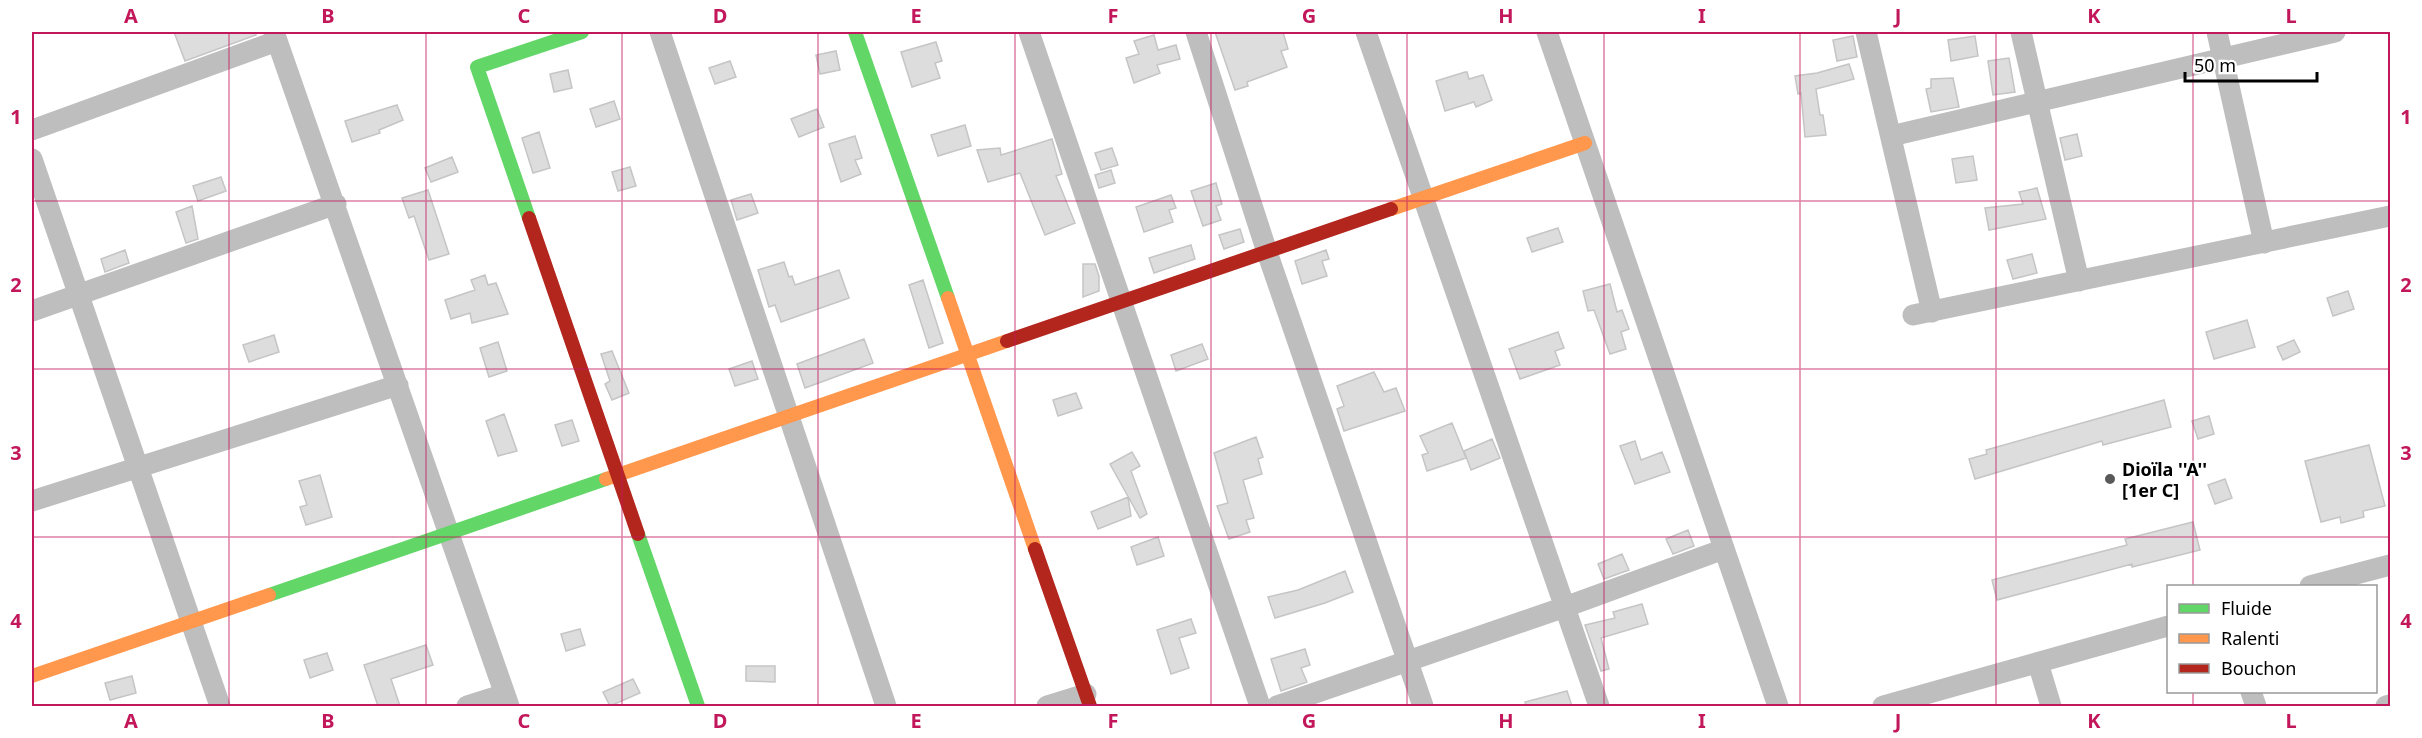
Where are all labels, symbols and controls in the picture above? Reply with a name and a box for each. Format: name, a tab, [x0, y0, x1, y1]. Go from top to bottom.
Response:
text: A	[124, 2, 138, 29]
text: B	[321, 2, 335, 29]
text: C	[518, 2, 531, 29]
text: D	[713, 2, 727, 29]
text: E	[910, 2, 922, 29]
text: F	[1108, 2, 1118, 29]
text: G	[1302, 2, 1316, 29]
text: H	[1498, 2, 1514, 29]
text: I	[1698, 2, 1706, 29]
text: J	[1893, 2, 1901, 29]
text: K	[2087, 2, 2101, 29]
text: L	[2285, 2, 2297, 29]
scale bar	[2185, 45, 2317, 83]
text: 50 m	[2194, 53, 2236, 77]
text: 1	[10, 103, 22, 130]
text: 1	[2400, 103, 2412, 130]
text: 2	[10, 271, 22, 298]
text: 2	[2400, 271, 2412, 298]
text: 3	[10, 439, 22, 466]
text: 3	[2400, 439, 2412, 466]
place label: Dioïla ''A'' [1er C]	[2122, 457, 2207, 502]
marker: Dioïla ''A'' [1er C]	[2103, 472, 2117, 486]
legend	[2167, 585, 2377, 693]
text: Fluide	[2221, 596, 2272, 620]
text: 4	[10, 607, 22, 634]
text: 4	[2400, 607, 2412, 634]
text: Ralenti	[2221, 626, 2279, 650]
text: Bouchon	[2221, 656, 2297, 680]
text: A	[124, 707, 138, 734]
text: B	[321, 707, 335, 734]
text: C	[518, 707, 531, 734]
text: D	[713, 707, 727, 734]
text: E	[910, 707, 922, 734]
text: F	[1108, 707, 1118, 734]
text: G	[1302, 707, 1316, 734]
text: H	[1498, 707, 1514, 734]
text: I	[1698, 707, 1706, 734]
text: J	[1893, 707, 1901, 734]
text: K	[2087, 707, 2101, 734]
text: L	[2285, 707, 2297, 734]

